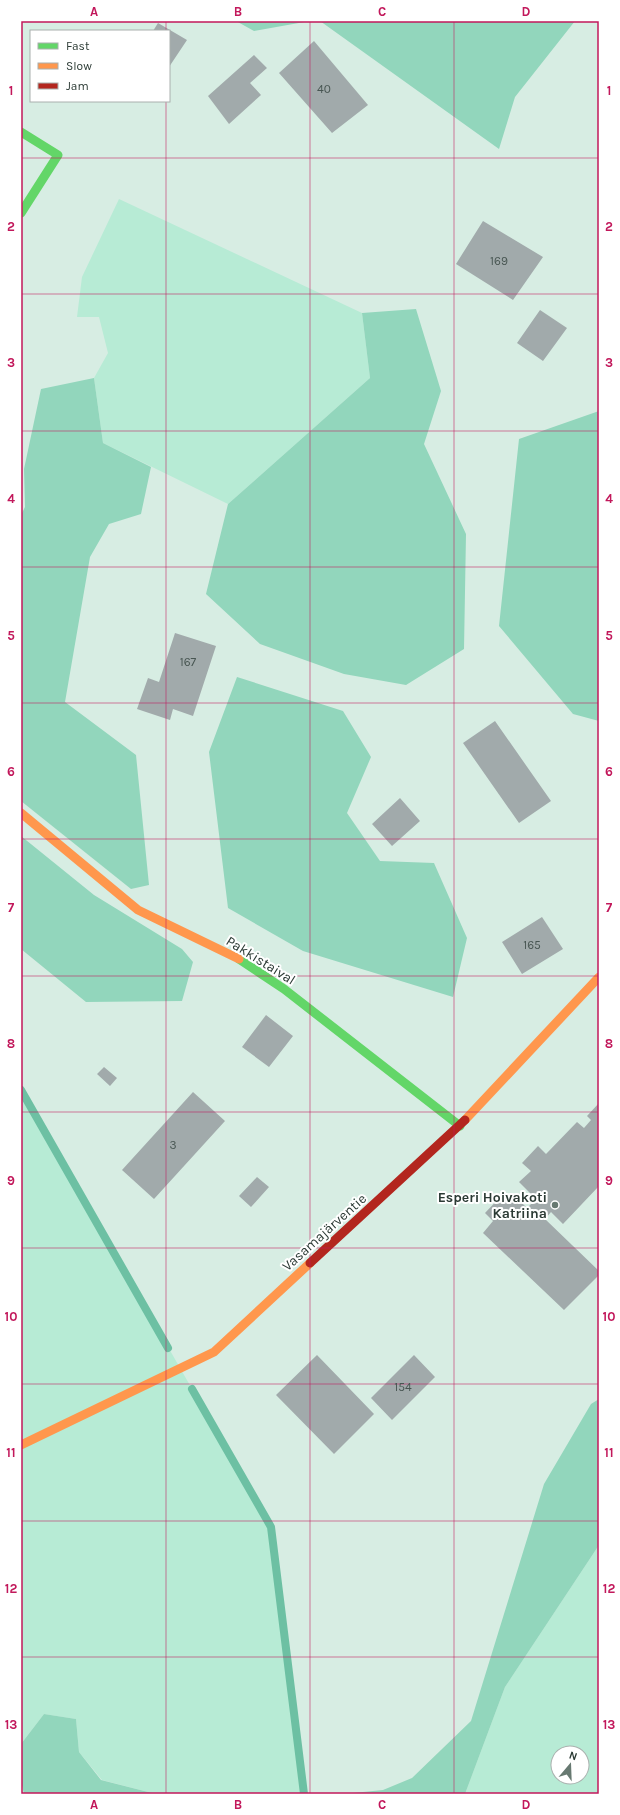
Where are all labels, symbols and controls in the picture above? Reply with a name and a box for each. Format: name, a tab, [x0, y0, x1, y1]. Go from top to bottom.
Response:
text: A	[90, 4, 98, 19]
text: B	[234, 4, 242, 19]
text: C	[378, 4, 386, 19]
text: D	[522, 4, 531, 19]
legend	[30, 30, 170, 102]
text: Fast	[66, 39, 90, 53]
text: Slow	[66, 59, 92, 73]
text: Jam	[66, 79, 89, 93]
house number: 40	[317, 82, 331, 96]
text: 1	[9, 83, 13, 98]
text: 1	[607, 83, 611, 98]
text: 2	[7, 219, 15, 234]
text: 2	[605, 219, 613, 234]
house number: 169	[490, 254, 508, 268]
text: 3	[7, 355, 15, 370]
text: 3	[605, 355, 613, 370]
text: 4	[7, 491, 15, 506]
text: 4	[605, 491, 613, 506]
text: 5	[7, 628, 15, 643]
text: 5	[605, 628, 613, 643]
house number: 167	[180, 655, 197, 669]
text: 6	[7, 764, 15, 779]
text: 6	[605, 764, 613, 779]
text: 7	[8, 900, 15, 915]
text: 7	[606, 900, 613, 915]
street label: Pakkistaival	[223, 932, 299, 988]
house number: 165	[523, 938, 541, 952]
text: 8	[7, 1036, 15, 1051]
text: 8	[605, 1036, 613, 1051]
house number: 3	[169, 1138, 177, 1152]
text: 9	[7, 1173, 15, 1188]
text: 9	[605, 1173, 613, 1188]
place label: Esperi Hoivakoti Katriina	[438, 1189, 547, 1222]
street label: Vasamajärventie	[279, 1190, 370, 1275]
marker: Esperi Hoivakoti Katriina	[550, 1200, 560, 1210]
text: 10	[5, 1309, 17, 1324]
text: 10	[603, 1309, 615, 1324]
house number: 154	[394, 1380, 412, 1394]
text: 11	[6, 1445, 16, 1460]
text: 11	[604, 1445, 614, 1460]
text: 12	[5, 1581, 17, 1596]
text: 12	[603, 1581, 615, 1596]
text: 13	[5, 1717, 17, 1732]
text: 13	[603, 1717, 615, 1732]
north arrow	[550, 1745, 590, 1785]
text: N	[567, 1749, 579, 1763]
text: A	[90, 1797, 98, 1812]
text: B	[234, 1797, 242, 1812]
text: C	[378, 1797, 386, 1812]
text: D	[522, 1797, 531, 1812]

